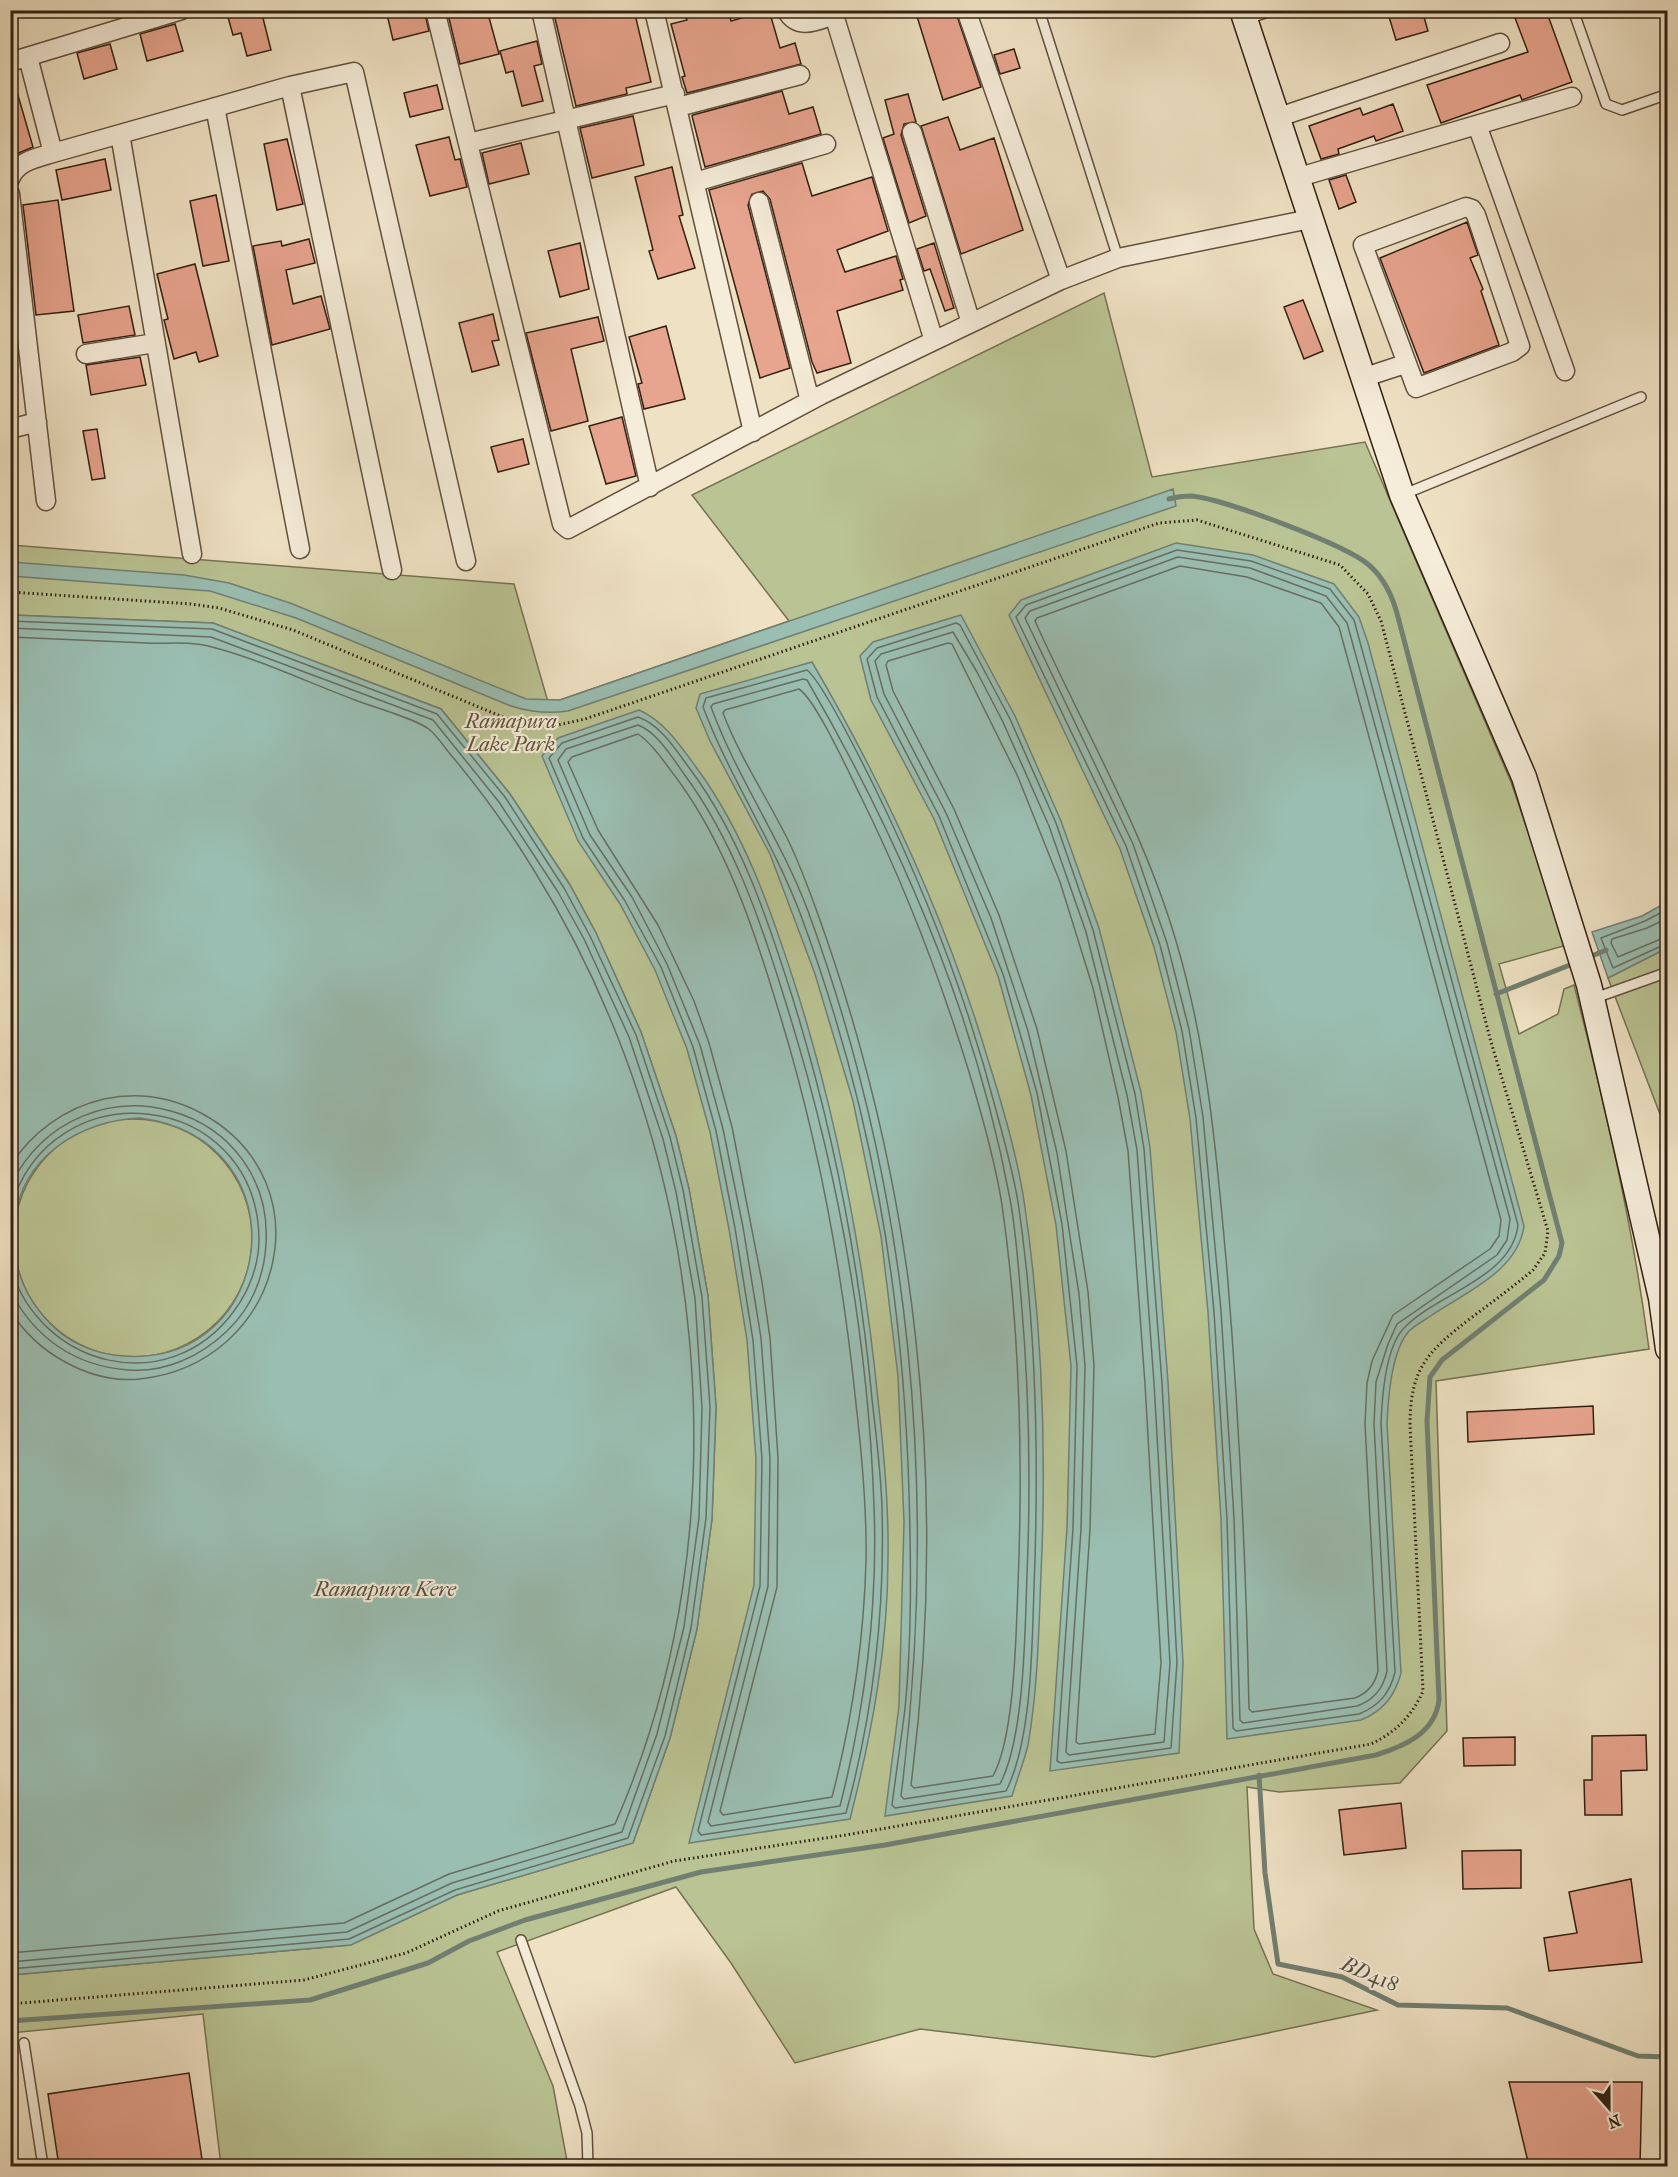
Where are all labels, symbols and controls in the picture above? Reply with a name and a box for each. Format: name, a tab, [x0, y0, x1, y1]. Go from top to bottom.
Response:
park label: Ramapura Lake Park	[463, 710, 557, 756]
water label: Ramapura Kere	[312, 1577, 457, 1601]
water label: BD418	[1336, 1951, 1402, 1998]
north arrow	[1579, 2078, 1639, 2138]
text: N	[1604, 2110, 1623, 2133]

